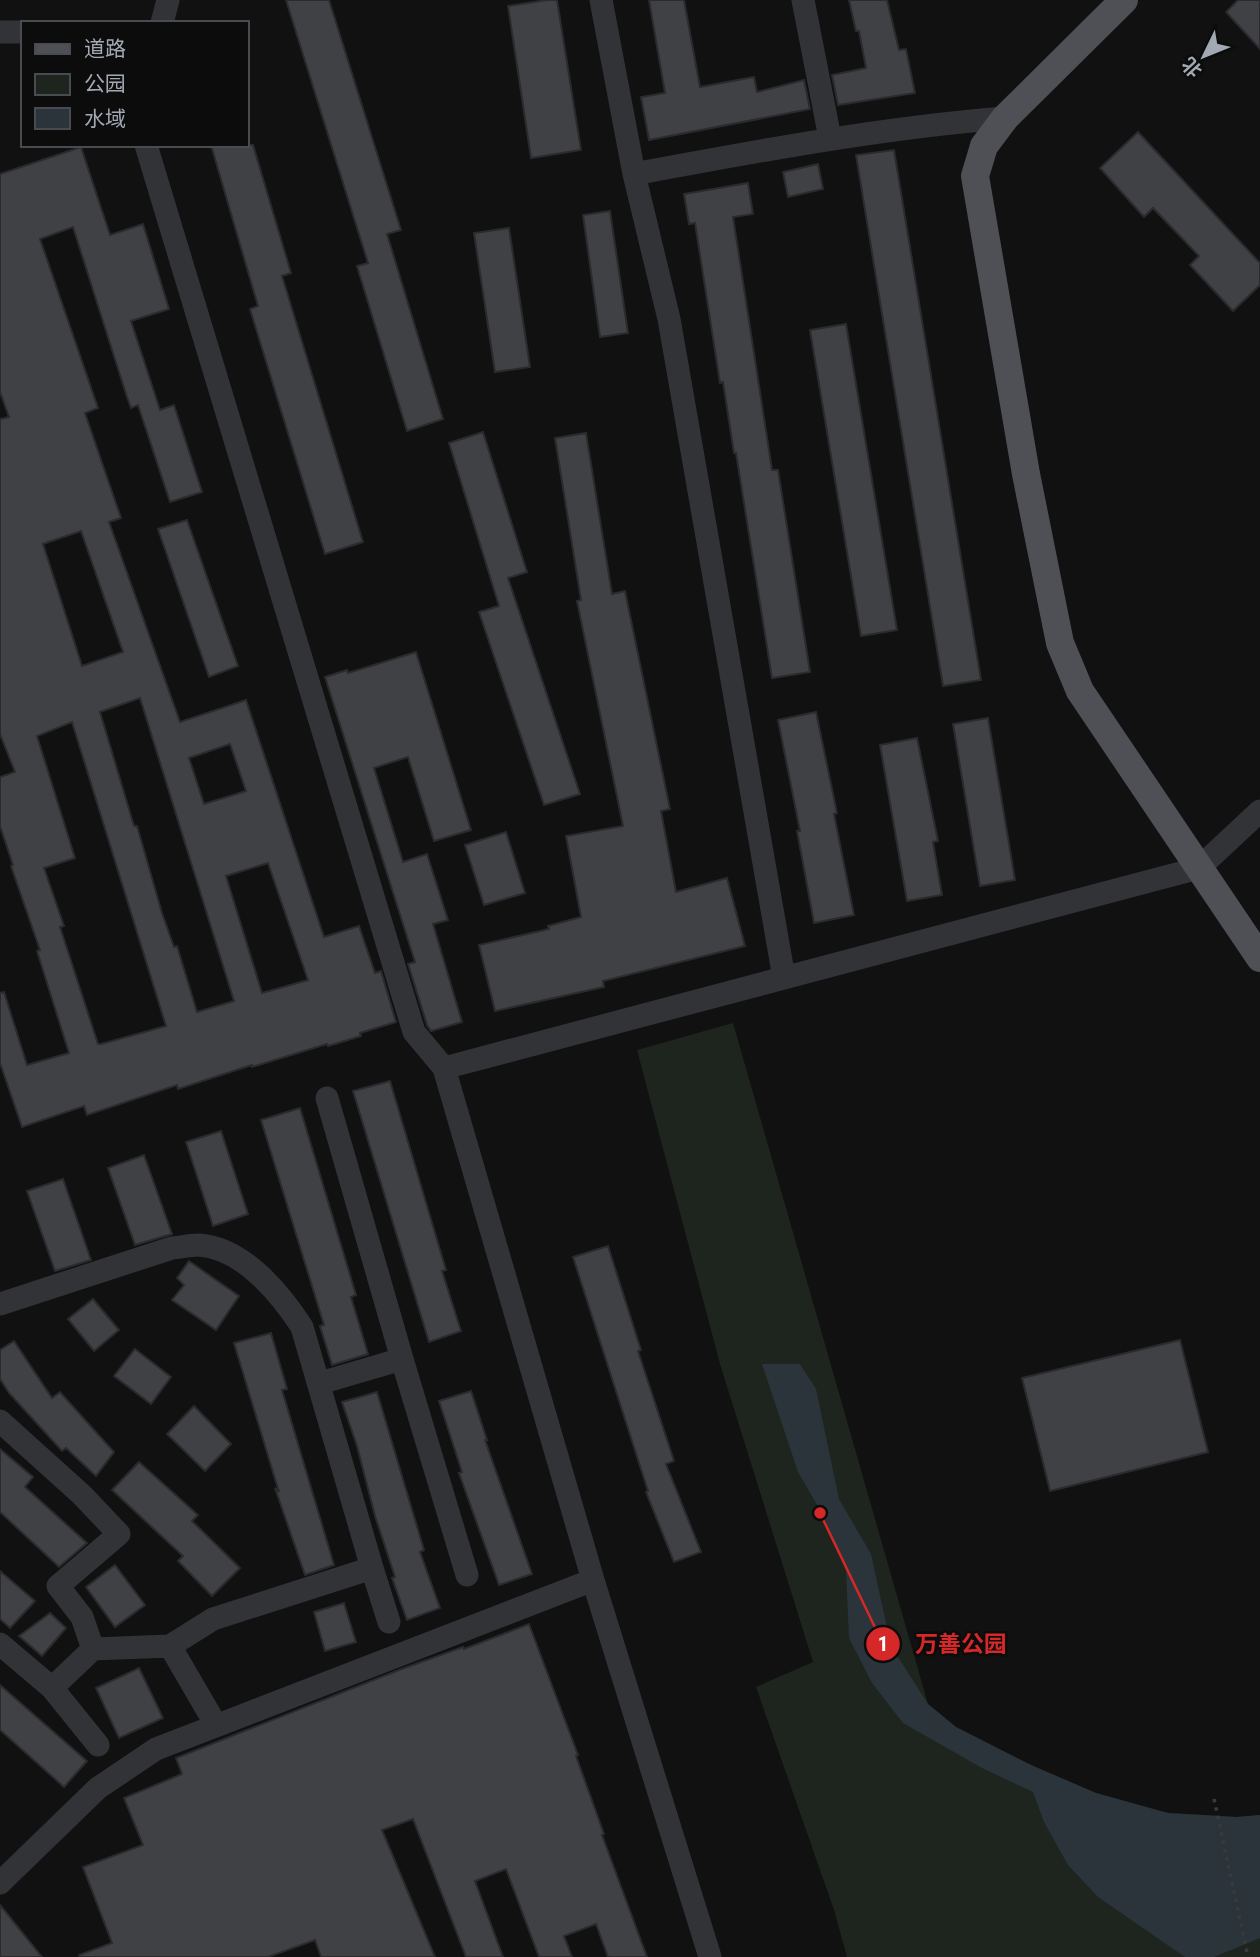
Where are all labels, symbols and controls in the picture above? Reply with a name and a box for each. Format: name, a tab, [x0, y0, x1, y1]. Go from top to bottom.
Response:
legend	[21, 21, 248, 147]
north arrow	[1169, 21, 1239, 91]
text: 道路	[84, 37, 126, 61]
text: 北	[1177, 52, 1207, 82]
text: 公园	[84, 72, 126, 96]
text: 水域	[84, 107, 126, 131]
callout: 万善公园	[866, 1622, 1021, 1666]
text: 万善公园	[915, 1631, 1007, 1658]
text: 1	[878, 1632, 888, 1656]

